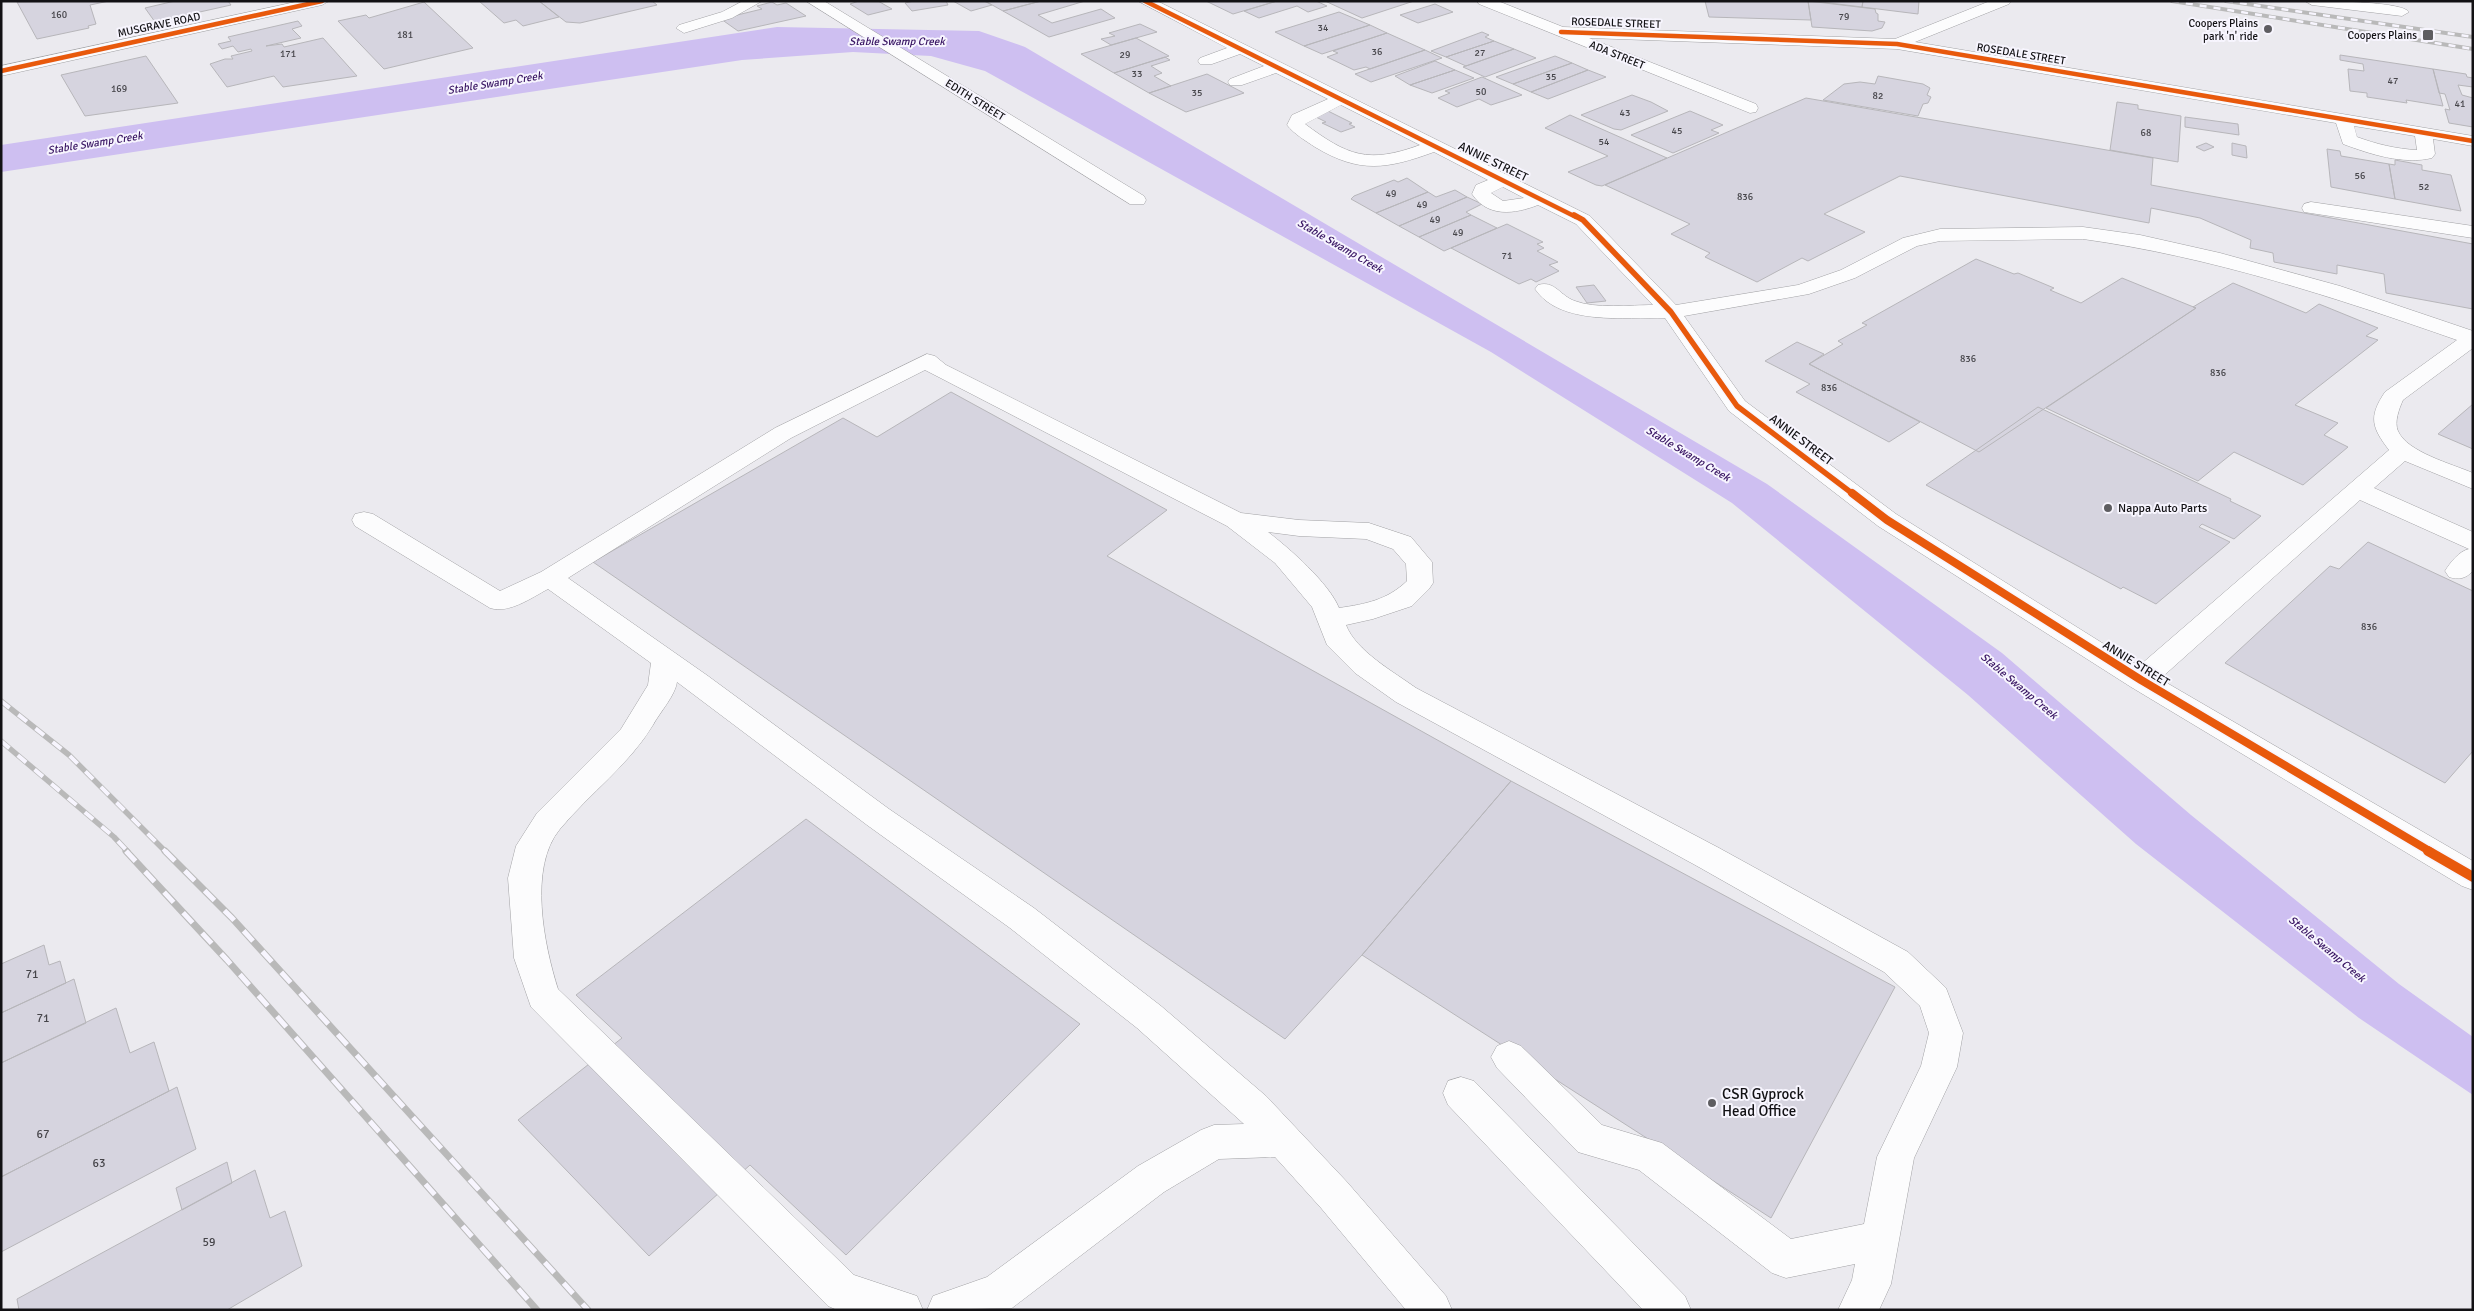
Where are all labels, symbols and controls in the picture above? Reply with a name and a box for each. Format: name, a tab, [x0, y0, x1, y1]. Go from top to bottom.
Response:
house number: 160	[51, 9, 67, 21]
street label: MUSGRAVE ROAD	[116, 10, 202, 40]
house number: 79	[1839, 11, 1849, 23]
street label: ROSEDALE STREET	[1571, 15, 1662, 31]
place label: Coopers Plains park 'n' ride	[2189, 17, 2258, 43]
house number: 34	[1318, 22, 1329, 34]
marker: Coopers Plains park 'n' ride	[2262, 23, 2274, 35]
marker: Coopers Plains	[2421, 28, 2435, 42]
house number: 181	[397, 29, 413, 41]
place label: Coopers Plains	[2348, 29, 2417, 42]
water label: Stable Swamp Creek	[849, 35, 946, 48]
street label: ADA STREET	[1587, 38, 1647, 72]
street label: ROSEDALE STREET	[1976, 41, 2067, 68]
house number: 36	[1372, 46, 1382, 58]
house number: 27	[1475, 47, 1485, 59]
house number: 171	[280, 48, 296, 60]
house number: 29	[1120, 49, 1130, 61]
house number: 33	[1132, 68, 1142, 80]
water label: Stable Swamp Creek	[447, 69, 545, 97]
house number: 35	[1546, 71, 1556, 83]
house number: 47	[2388, 75, 2398, 87]
street label: EDITH STREET	[943, 77, 1008, 124]
house number: 169	[111, 83, 127, 95]
house number: 50	[1476, 86, 1486, 98]
house number: 35	[1192, 87, 1202, 99]
house number: 82	[1873, 90, 1883, 102]
house number: 41	[2455, 98, 2465, 110]
house number: 43	[1620, 107, 1630, 119]
house number: 45	[1672, 125, 1682, 137]
house number: 68	[2141, 127, 2151, 139]
water label: Stable Swamp Creek	[47, 129, 145, 157]
house number: 54	[1599, 136, 1610, 148]
street label: ANNIE STREET	[1456, 139, 1530, 185]
house number: 56	[2355, 170, 2365, 182]
house number: 52	[2419, 181, 2429, 193]
house number: 49	[1386, 188, 1396, 200]
house number: 836	[1737, 191, 1753, 203]
house number: 49	[1417, 199, 1427, 211]
house number: 49	[1430, 214, 1440, 226]
water label: Stable Swamp Creek	[1295, 216, 1386, 276]
house number: 49	[1453, 227, 1463, 239]
house number: 71	[1502, 250, 1512, 262]
house number: 836	[1960, 353, 1976, 365]
house number: 836	[2210, 367, 2226, 379]
house number: 836	[1821, 382, 1837, 394]
street label: ANNIE STREET	[1766, 411, 1836, 469]
water label: Stable Swamp Creek	[1644, 424, 1734, 485]
place label: Nappa Auto Parts	[2118, 501, 2207, 516]
marker: Nappa Auto Parts	[2102, 502, 2114, 514]
house number: 836	[2361, 621, 2377, 633]
street label: ANNIE STREET	[2100, 638, 2172, 690]
water label: Stable Swamp Creek	[1978, 650, 2061, 723]
water label: Stable Swamp Creek	[2286, 913, 2369, 986]
house number: 71	[26, 967, 38, 982]
house number: 71	[37, 1011, 49, 1026]
place label: CSR Gyprock Head Office	[1722, 1085, 1804, 1120]
marker: CSR Gyprock Head Office	[1706, 1097, 1718, 1109]
house number: 67	[37, 1127, 49, 1142]
house number: 63	[93, 1156, 105, 1171]
house number: 59	[203, 1235, 215, 1250]

